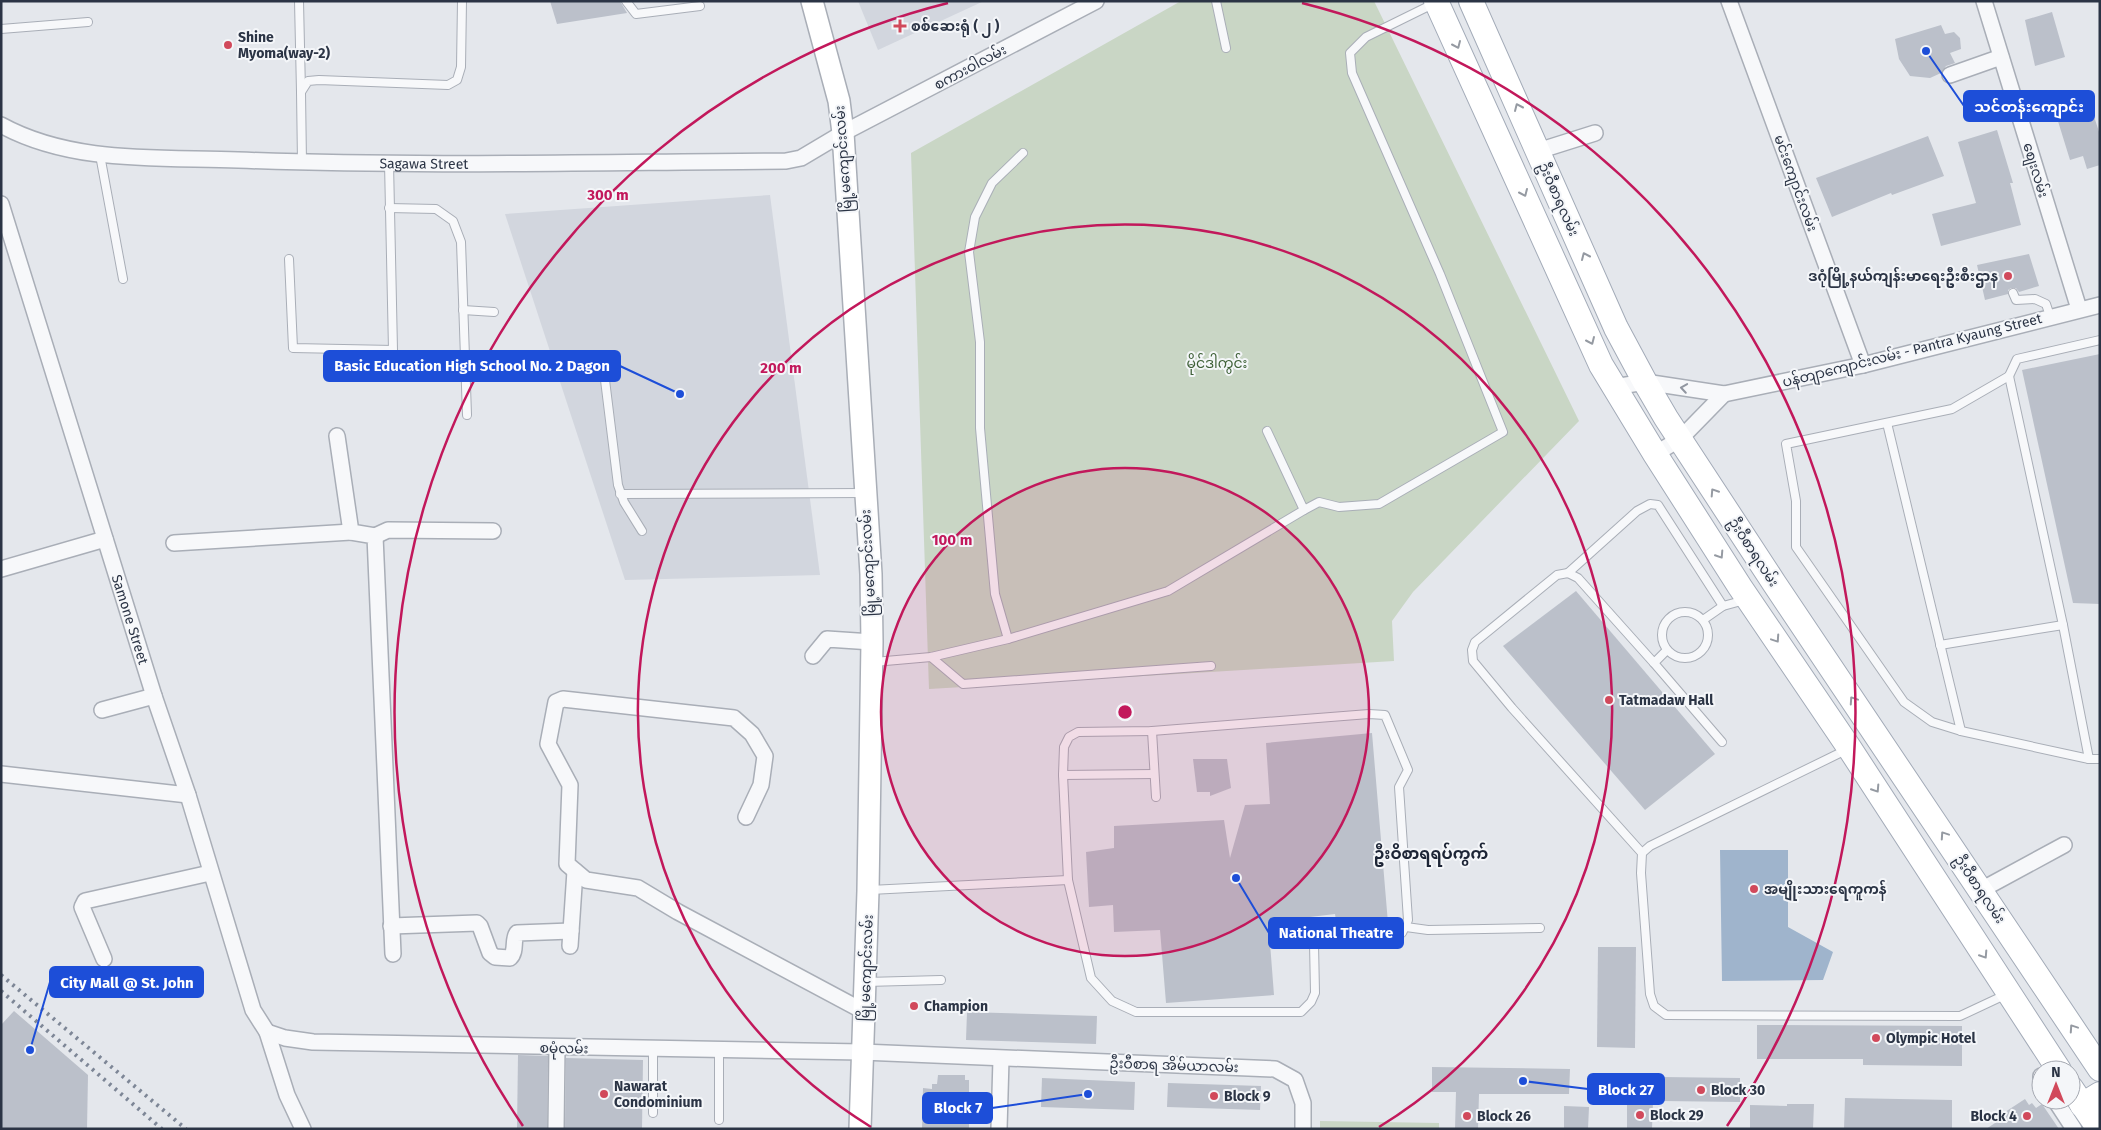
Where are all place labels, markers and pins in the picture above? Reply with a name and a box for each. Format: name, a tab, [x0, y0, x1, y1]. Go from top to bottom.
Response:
place label: စစ်ဆေးရုံ ( ၂ )	[911, 16, 1000, 38]
marker: စစ်ဆေးရုံ ( ၂ )	[893, 19, 907, 33]
place label: Shine Myoma(way-2)	[238, 29, 330, 62]
marker: Shine Myoma(way-2)	[222, 39, 234, 51]
callout: သင်တန်းကျောင်း	[1964, 91, 2094, 121]
place label: ဒဂုံမြို့နယ်ကျန်းမာရေးဦးစီးဌာန	[1808, 266, 1998, 288]
marker: ဒဂုံမြို့နယ်ကျန်းမာရေးဦးစီးဌာန	[2002, 270, 2014, 282]
callout: Basic Education High School No. 2 Dagon	[324, 351, 620, 381]
place label: Tatmadaw Hall	[1619, 692, 1714, 709]
marker: Tatmadaw Hall	[1603, 694, 1615, 706]
centre of rings	[1116, 703, 1134, 721]
place label: အမျိုးသားရေကူကန်	[1764, 879, 1887, 901]
marker: အမျိုးသားရေကူကန်	[1748, 883, 1760, 895]
callout: National Theatre	[1269, 918, 1403, 948]
callout: City Mall @ St. John	[50, 967, 203, 997]
place label: Champion	[924, 998, 988, 1015]
marker: Champion	[908, 1000, 920, 1012]
place label: Olympic Hotel	[1886, 1030, 1976, 1047]
marker: Olympic Hotel	[1870, 1032, 1882, 1044]
callout: Block 27	[1588, 1074, 1664, 1104]
place label: Nawarat Condominium	[614, 1078, 702, 1111]
place label: Block 30	[1711, 1082, 1765, 1099]
marker: Block 30	[1695, 1084, 1707, 1096]
marker: Nawarat Condominium	[598, 1088, 610, 1100]
place label: Block 9	[1224, 1088, 1271, 1105]
marker: Block 9	[1208, 1090, 1220, 1102]
callout: Block 7	[923, 1093, 992, 1123]
place label: Block 29	[1650, 1107, 1704, 1124]
place label: Block 26	[1477, 1108, 1531, 1125]
place label: Block 4	[1970, 1108, 2017, 1125]
marker: Block 29	[1634, 1109, 1646, 1121]
marker: Block 26	[1461, 1110, 1473, 1122]
marker: Block 4	[2021, 1110, 2033, 1122]

